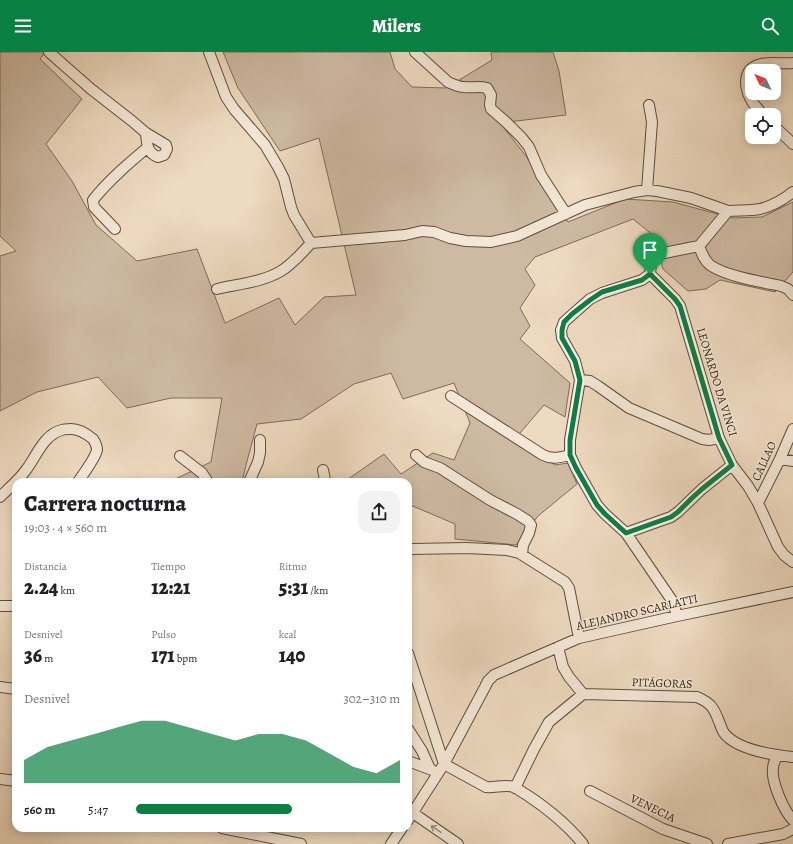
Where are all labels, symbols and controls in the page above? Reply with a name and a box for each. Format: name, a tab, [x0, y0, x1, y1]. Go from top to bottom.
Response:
text: Milers	[372, 14, 421, 38]
icon: menu	[12, 15, 34, 37]
icon: search	[759, 15, 781, 37]
north arrow	[745, 64, 781, 100]
map controls	[745, 64, 781, 144]
button: locate	[745, 108, 781, 144]
pin	[633, 233, 667, 274]
icon: arrive	[639, 239, 661, 261]
street label: LEONARDO DA VINCI	[693, 326, 741, 438]
street label: CALLAO	[748, 439, 780, 483]
text: Carrera nocturna	[24, 489, 186, 519]
button: share	[358, 491, 400, 533]
text: 19:03 · 4 × 560 m	[24, 519, 107, 536]
text: Distancia	[24, 559, 67, 574]
text: Tiempo	[151, 559, 185, 574]
text: Ritmo	[279, 559, 307, 574]
text: 2.24	[24, 574, 58, 601]
text: 12:21	[151, 574, 190, 601]
text: 5:31	[279, 574, 308, 601]
text: km	[58, 583, 75, 598]
text: /km	[308, 583, 328, 598]
street label: ALEJANDRO SCARLATTI	[574, 590, 699, 634]
text: Desnivel	[24, 627, 63, 642]
text: Pulso	[151, 627, 176, 642]
text: kcal	[279, 627, 296, 642]
text: 36	[24, 642, 42, 669]
text: 171	[151, 642, 175, 669]
text: 140	[279, 642, 305, 669]
text: m	[42, 651, 54, 666]
text: bpm	[175, 651, 197, 666]
street label: PITÁGORAS	[631, 674, 693, 692]
text: Desnivel	[24, 690, 70, 707]
text: 302–310 m	[343, 690, 400, 707]
street label: VENECIA	[627, 790, 679, 826]
text: 560 m	[24, 801, 55, 818]
text: 5:47	[88, 801, 108, 818]
one-way arrow	[430, 824, 441, 833]

